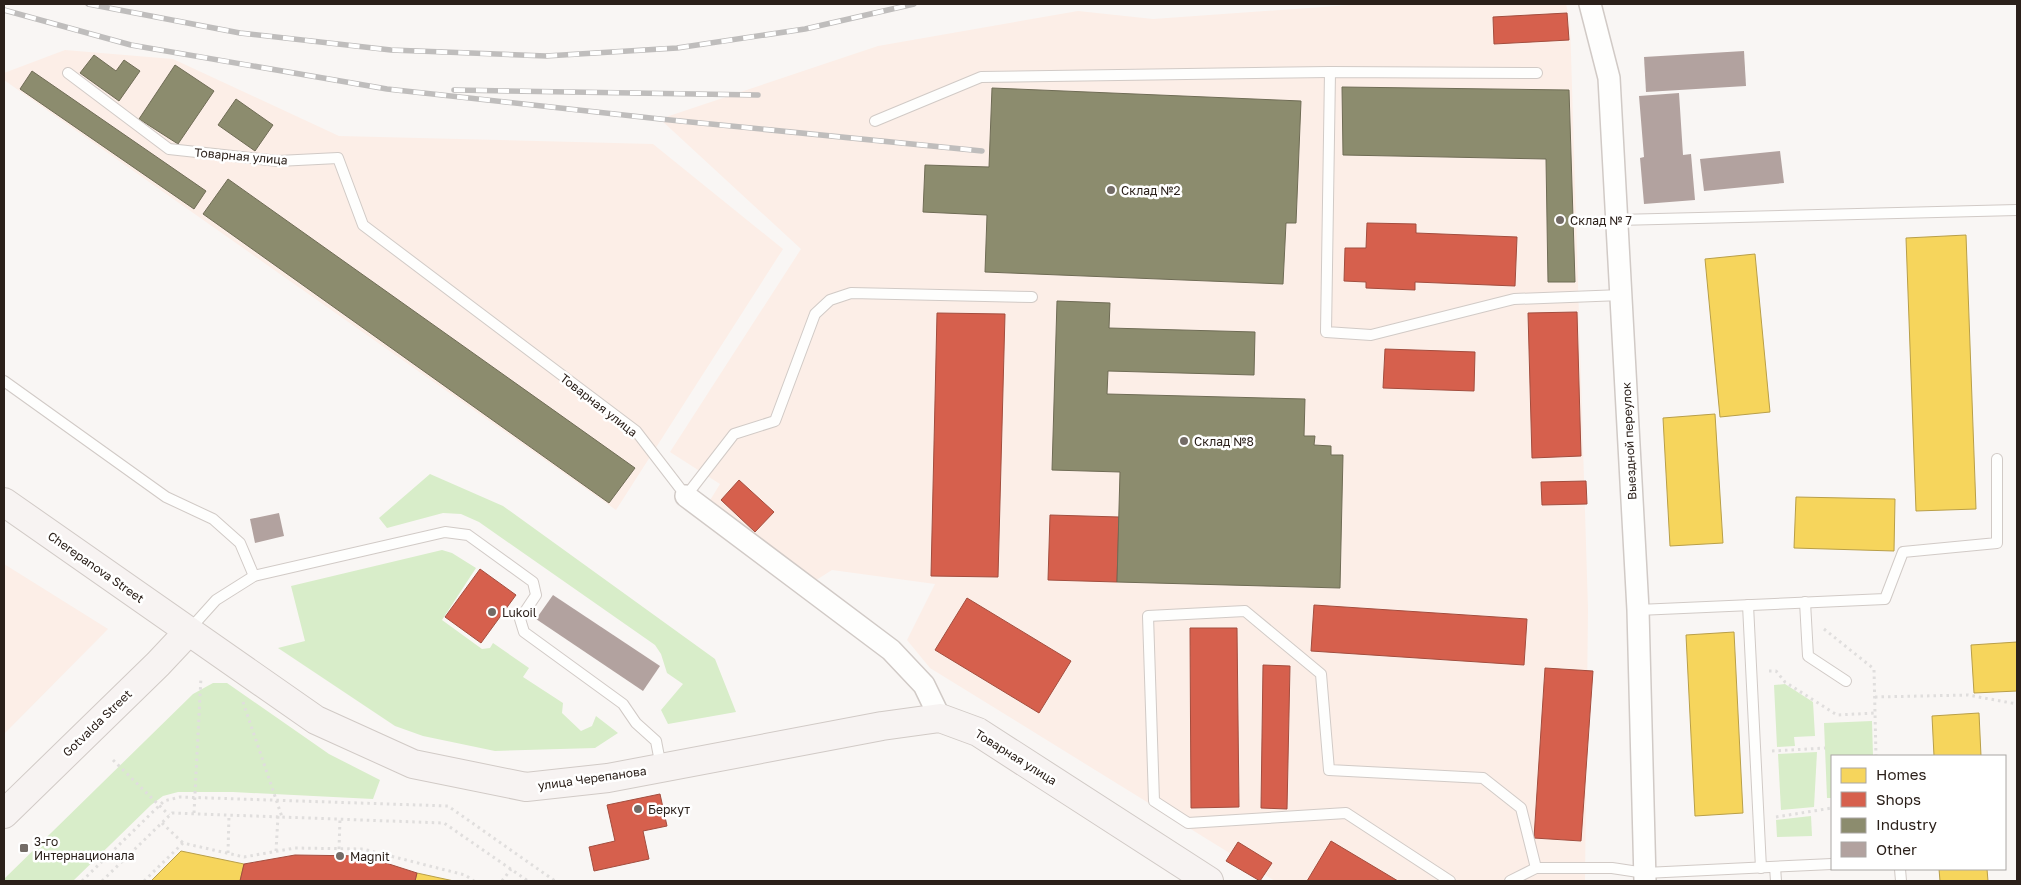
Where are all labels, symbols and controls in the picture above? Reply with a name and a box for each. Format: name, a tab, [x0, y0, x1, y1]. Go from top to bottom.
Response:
street label: Товарная улица	[194, 144, 288, 168]
place label: Склад №2	[1121, 183, 1181, 198]
marker: Склад №2	[1105, 184, 1117, 196]
place label: Склад № 7	[1570, 213, 1632, 228]
marker: Склад № 7	[1554, 214, 1566, 226]
street label: Товарная улица	[557, 370, 641, 440]
street label: Выездной переулок	[1618, 382, 1640, 500]
place label: Склад №8	[1194, 434, 1254, 449]
marker: Склад №8	[1178, 435, 1190, 447]
street label: Cherepanova Street	[45, 528, 147, 606]
place label: Lukoil	[502, 605, 537, 620]
marker: Lukoil	[486, 606, 498, 618]
street label: Gotvalda Street	[59, 686, 135, 760]
street label: Товарная улица	[972, 726, 1060, 788]
legend	[1831, 755, 2006, 870]
street label: улица Черепанова	[537, 763, 647, 793]
text: Homes	[1876, 765, 1926, 783]
text: Shops	[1876, 790, 1921, 808]
place label: Беркут	[648, 802, 690, 817]
marker: Беркут	[632, 803, 644, 815]
text: Industry	[1876, 815, 1937, 833]
place label: 3-го Интернационала	[34, 834, 135, 863]
text: Other	[1876, 840, 1917, 858]
marker: 3-го Интернационала	[18, 842, 30, 854]
place label: Magnit	[350, 849, 390, 864]
marker: Magnit	[334, 850, 346, 862]

